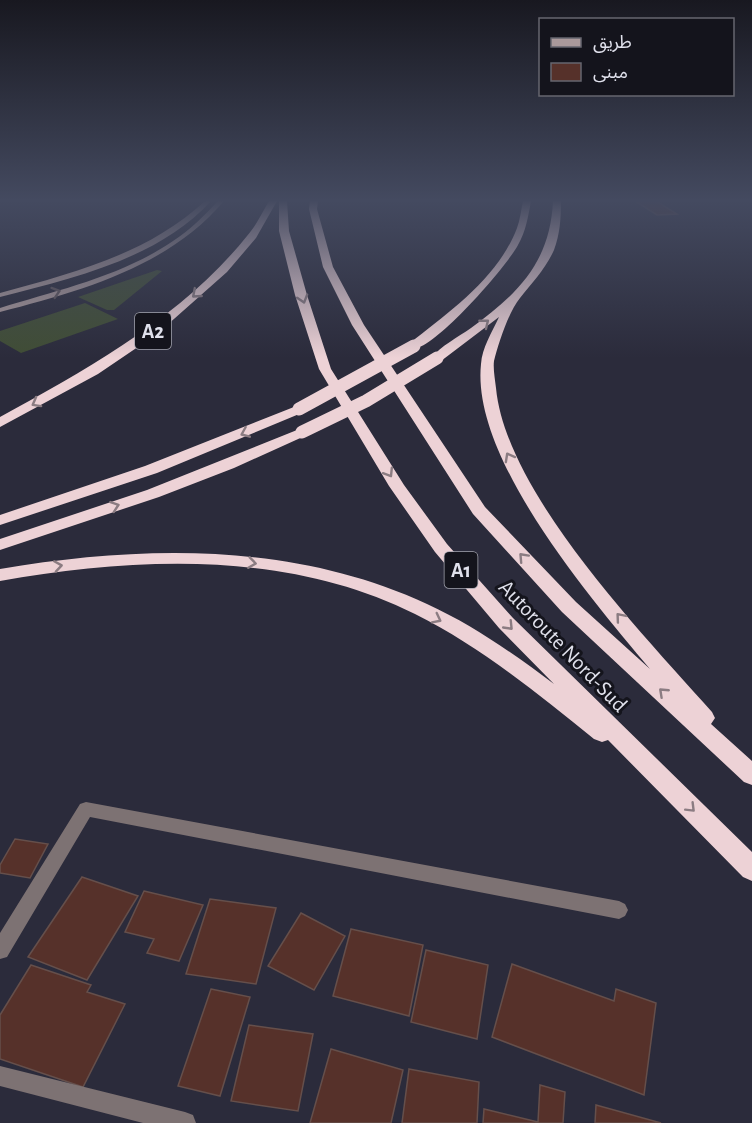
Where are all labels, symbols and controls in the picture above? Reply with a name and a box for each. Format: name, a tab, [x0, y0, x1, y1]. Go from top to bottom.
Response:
legend	[539, 18, 734, 96]
text: طريق	[593, 34, 632, 53]
text: مبنى	[593, 64, 628, 83]
one-way arrow	[50, 287, 61, 299]
one-way arrow	[192, 287, 203, 298]
one-way arrow	[296, 293, 308, 304]
road number: A2	[135, 313, 171, 349]
one-way arrow	[478, 319, 489, 330]
one-way arrow	[31, 396, 42, 407]
one-way arrow	[241, 426, 252, 438]
one-way arrow	[505, 453, 517, 463]
one-way arrow	[381, 467, 393, 477]
one-way arrow	[109, 501, 120, 514]
road number: A1	[444, 552, 478, 588]
one-way arrow	[519, 553, 530, 564]
one-way arrow	[248, 557, 257, 569]
one-way arrow	[53, 560, 62, 572]
street label: Autoroute Nord-Sud	[495, 576, 631, 716]
one-way arrow	[431, 612, 442, 623]
one-way arrow	[616, 613, 627, 624]
one-way arrow	[502, 619, 513, 629]
one-way arrow	[659, 688, 669, 699]
one-way arrow	[685, 801, 695, 812]

